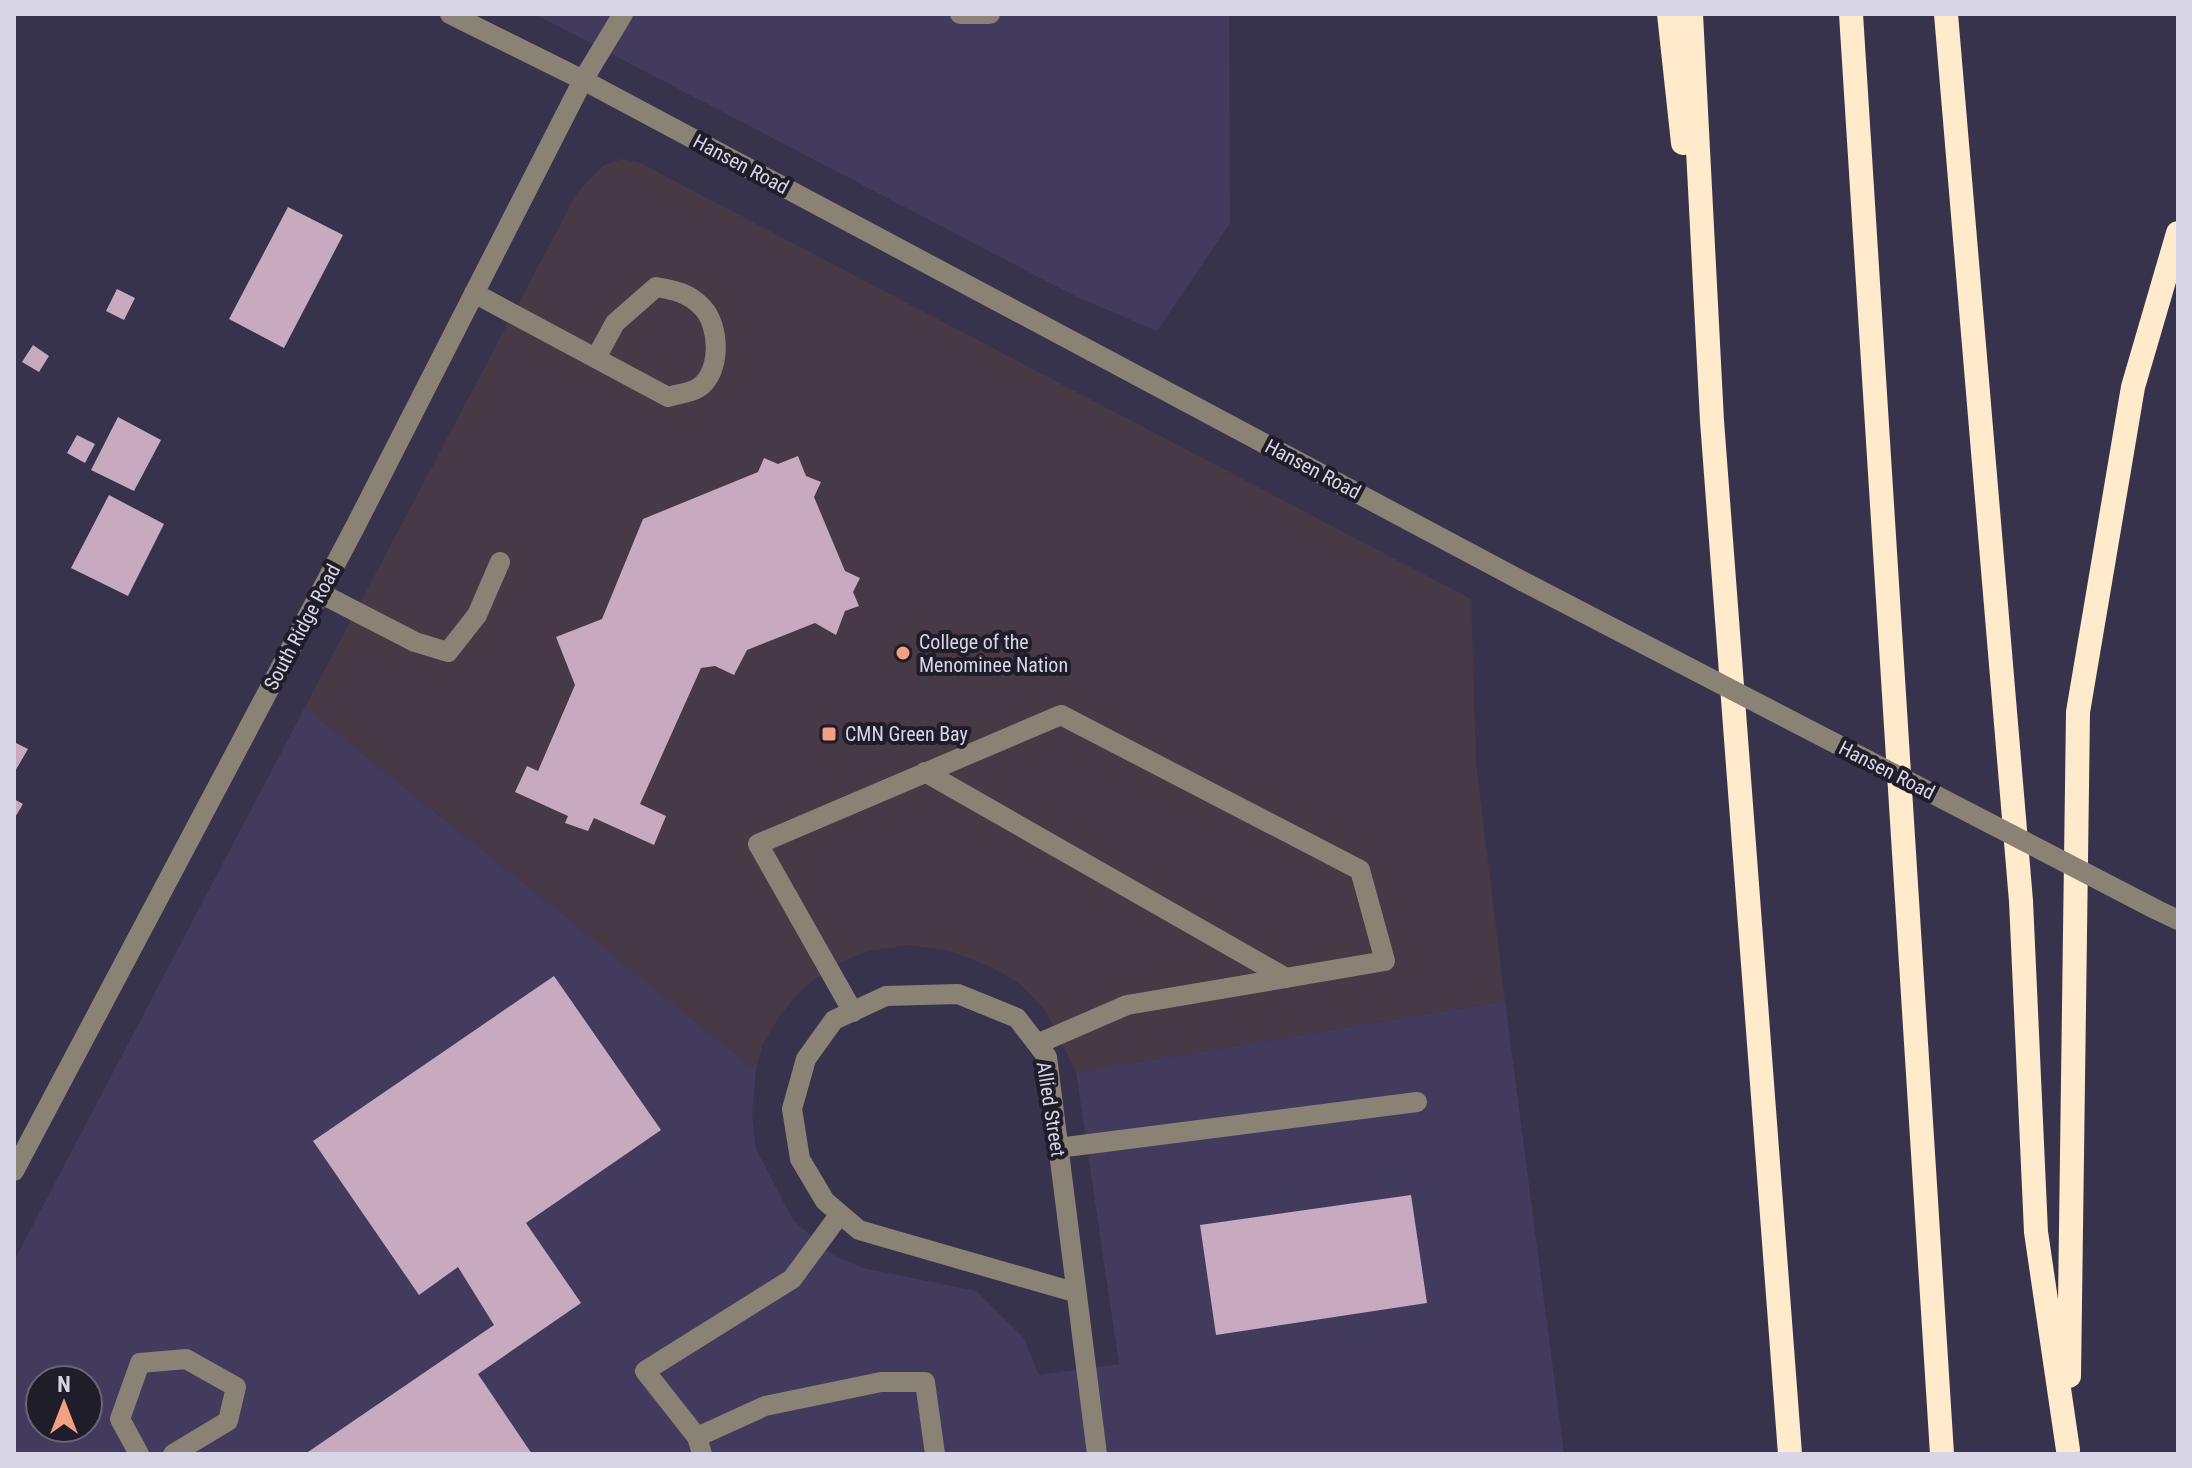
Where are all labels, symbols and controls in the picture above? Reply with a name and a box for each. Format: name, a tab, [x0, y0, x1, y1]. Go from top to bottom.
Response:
street label: Hansen Road	[689, 129, 793, 199]
street label: Hansen Road	[1261, 434, 1365, 504]
street label: South Ridge Road	[259, 560, 345, 694]
place label: College of the Menominee Nation	[919, 630, 1068, 677]
marker: College of the Menominee Nation	[894, 644, 912, 662]
place label: CMN Green Bay	[845, 722, 968, 746]
marker: CMN Green Bay	[820, 725, 838, 743]
street label: Hansen Road	[1835, 736, 1939, 804]
street label: Allied Street	[1032, 1060, 1070, 1158]
north arrow	[24, 1364, 104, 1444]
text: N	[57, 1372, 71, 1397]

